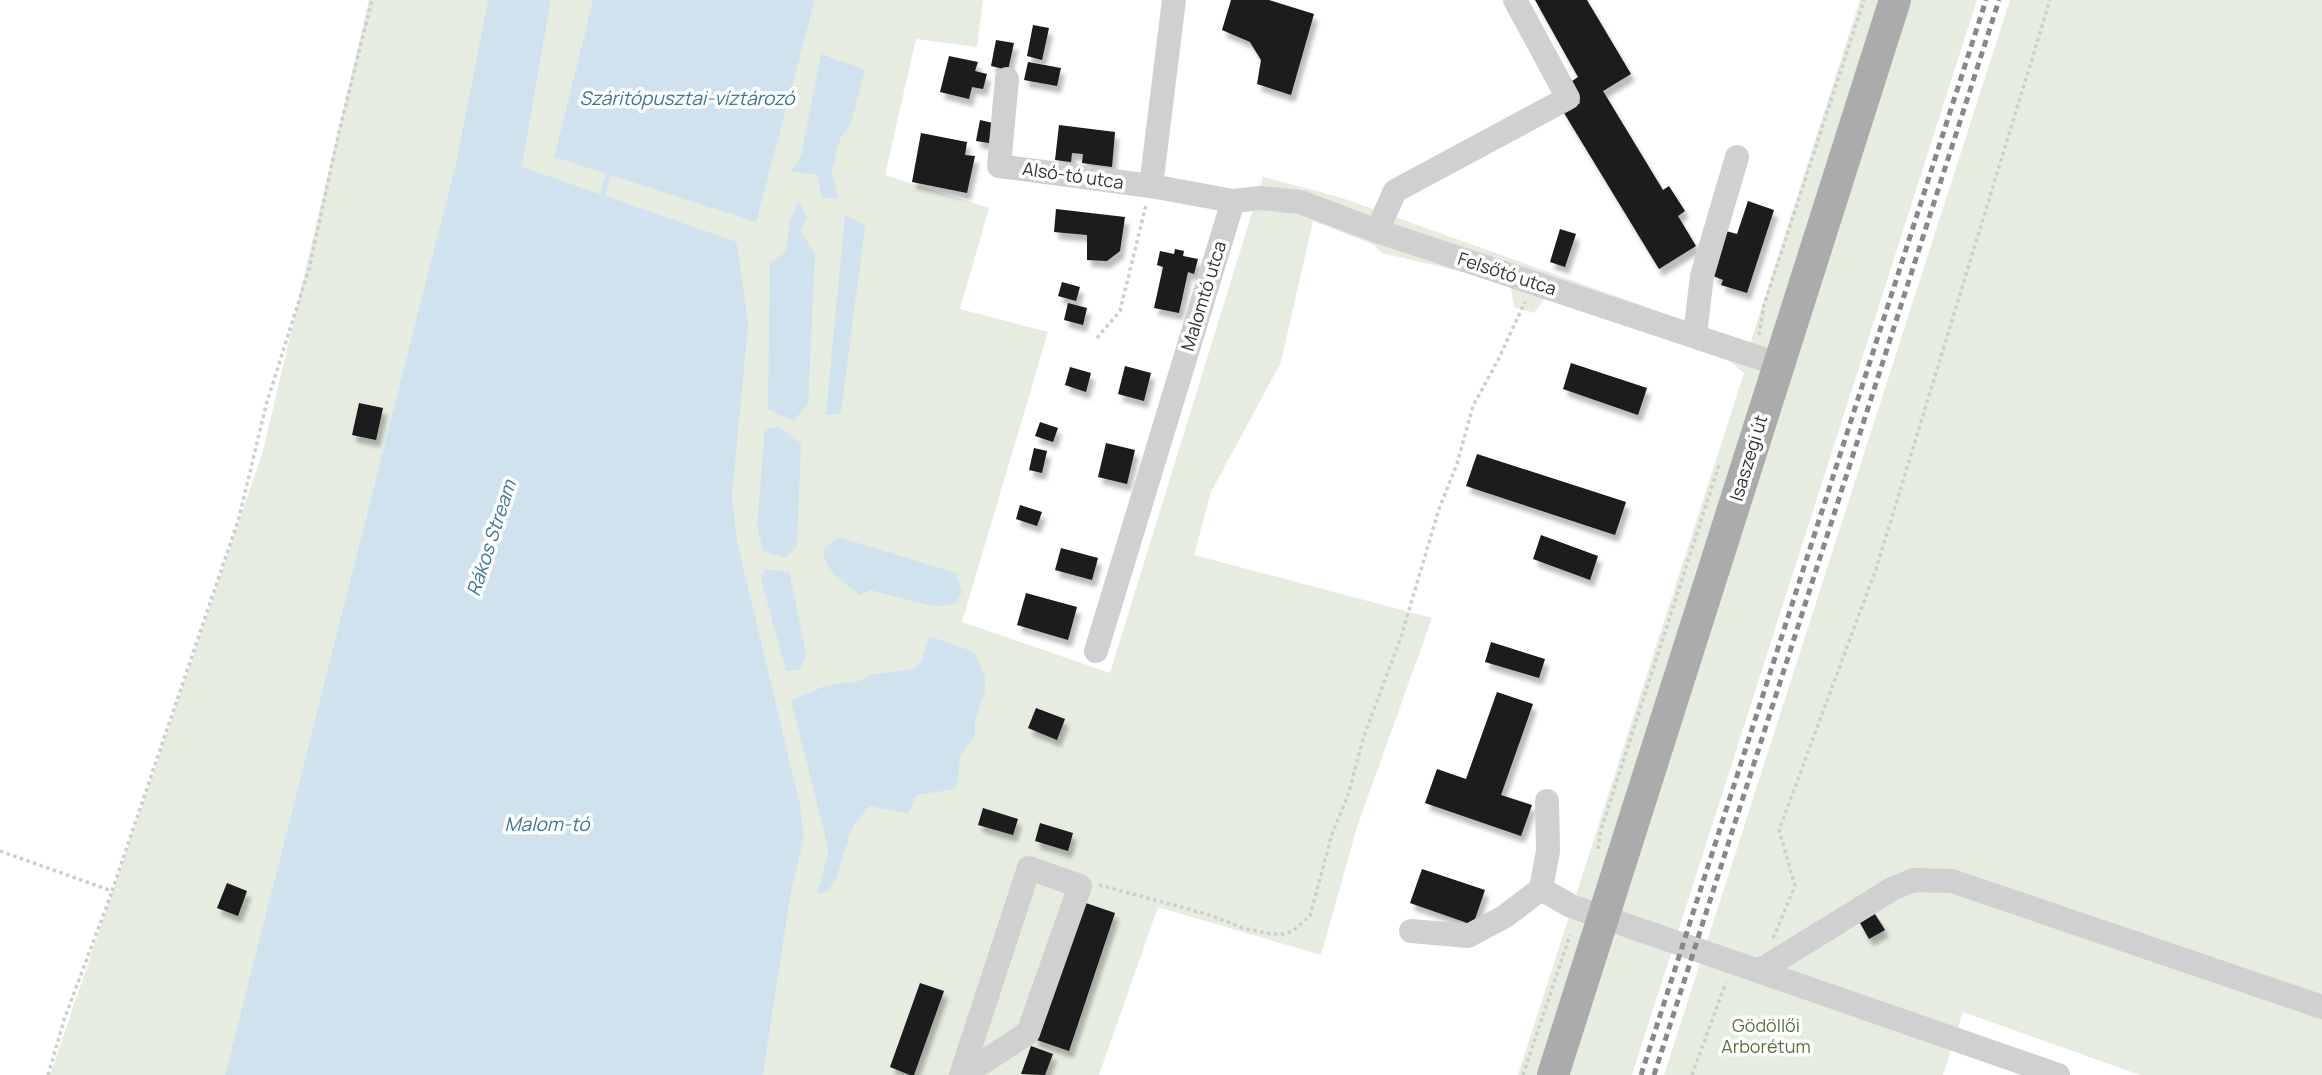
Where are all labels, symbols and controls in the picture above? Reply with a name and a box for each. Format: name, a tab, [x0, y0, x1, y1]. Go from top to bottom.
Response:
water label: Száritópusztai-víztározó	[579, 85, 796, 111]
street label: Alsó-tó utca	[1021, 156, 1125, 194]
street label: Malomtó utca	[1175, 238, 1231, 354]
street label: Felsőtó utca	[1455, 246, 1560, 300]
street label: Isaszegi út	[1724, 412, 1773, 504]
water label: Rákos Stream	[460, 475, 523, 599]
water label: Malom-tó	[505, 811, 591, 837]
park label: Gödöllői Arborétum	[1721, 1013, 1811, 1058]

